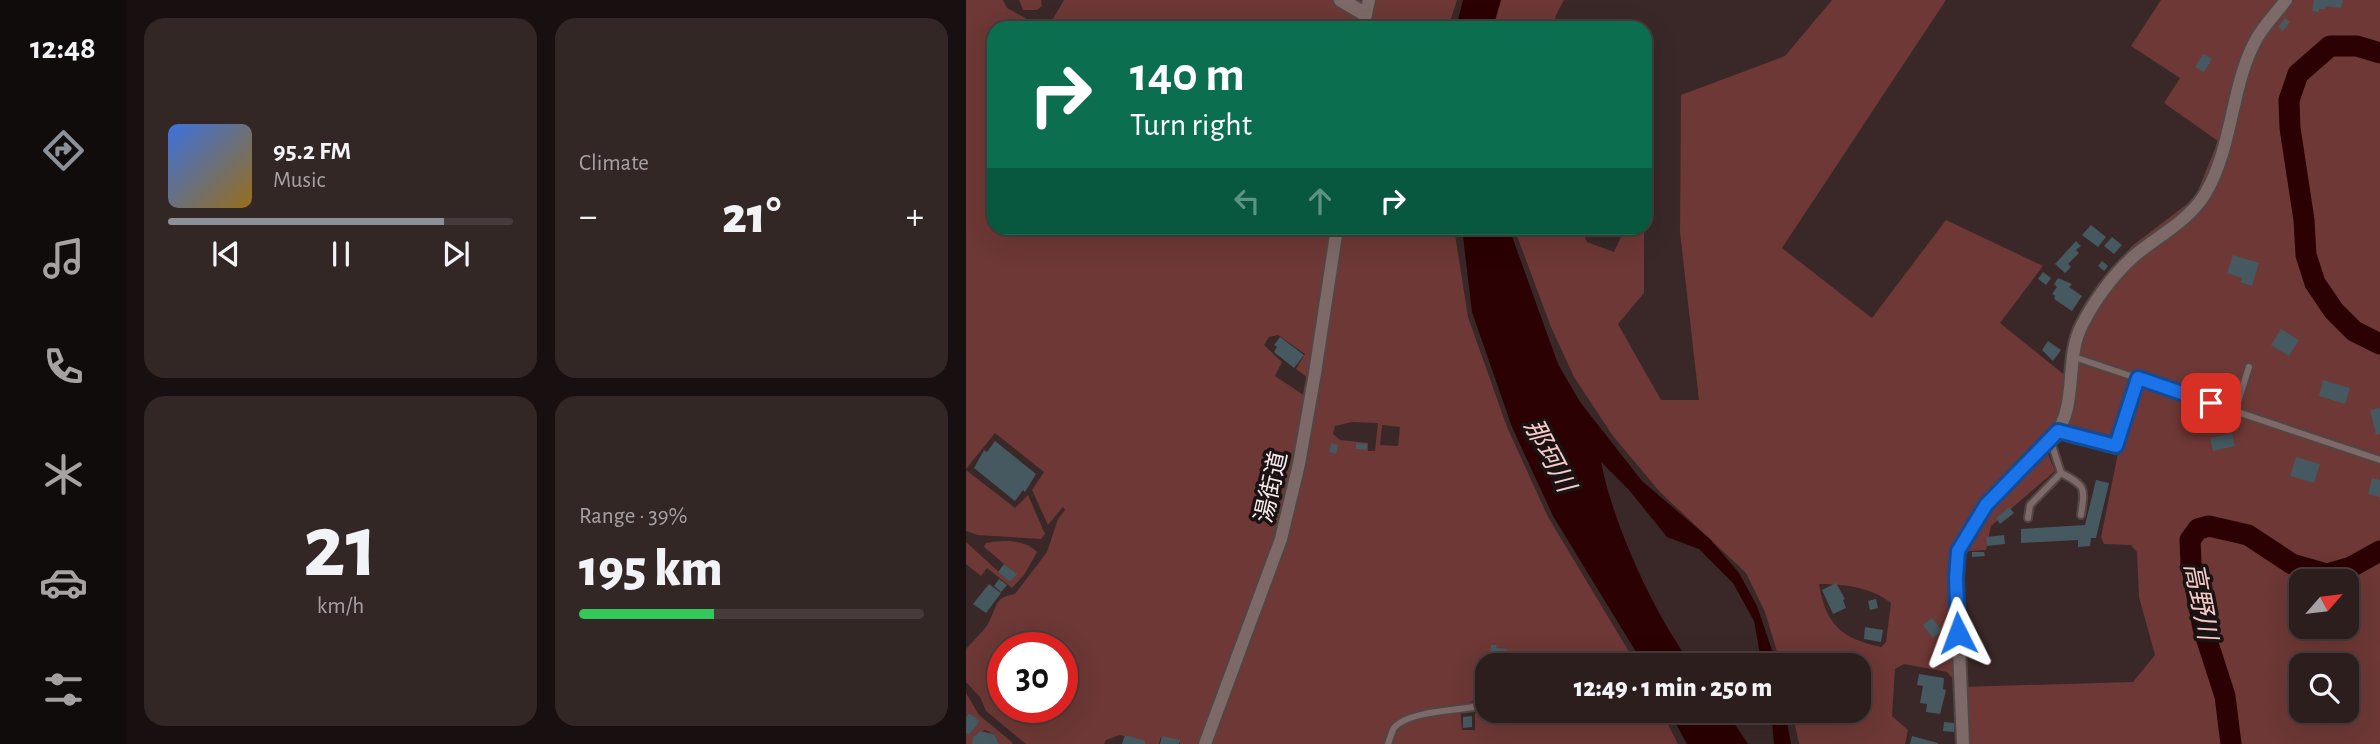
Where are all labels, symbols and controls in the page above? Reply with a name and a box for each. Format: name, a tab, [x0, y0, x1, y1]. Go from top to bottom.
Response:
text: 12:48	[30, 32, 96, 64]
icon: right	[1015, 49, 1106, 140]
text: 140 m	[1130, 51, 1245, 100]
text: Turn right	[1130, 109, 1252, 141]
icon: directions	[39, 126, 88, 175]
text: 95.2 FM	[273, 138, 351, 164]
text: Climate	[579, 152, 649, 175]
text: Music	[273, 169, 325, 192]
icon: left	[1228, 182, 1266, 220]
icon: ahead	[1301, 182, 1339, 220]
icon: right	[1374, 182, 1412, 220]
text: 21°	[722, 190, 781, 242]
text: −	[579, 198, 597, 236]
text: +	[906, 198, 924, 236]
icon: music	[39, 234, 88, 283]
icon: previous	[207, 235, 245, 273]
icon: pause	[322, 235, 360, 273]
icon: next	[437, 235, 475, 273]
icon: phone	[39, 342, 88, 391]
pin	[2181, 373, 2241, 433]
icon: arrive	[2192, 384, 2230, 422]
water label: 那珂川	[1519, 415, 1580, 499]
street label: 湯街道	[1250, 449, 1292, 525]
icon: climate	[39, 450, 88, 499]
text: 21	[303, 502, 378, 593]
text: Range · 39%	[579, 505, 687, 528]
text: 195 km	[579, 543, 723, 595]
icon: car	[39, 558, 88, 607]
water label: 高野川	[2180, 560, 2222, 645]
north arrow	[2289, 569, 2359, 639]
map controls	[2289, 569, 2359, 723]
text: km/h	[317, 595, 364, 618]
position arrow	[1921, 596, 1995, 670]
speed limit sign: 30	[987, 632, 1078, 723]
button: search	[2289, 653, 2359, 723]
icon: filters	[39, 665, 88, 714]
text: 12:49 · 1 min · 250 m	[1574, 675, 1772, 701]

